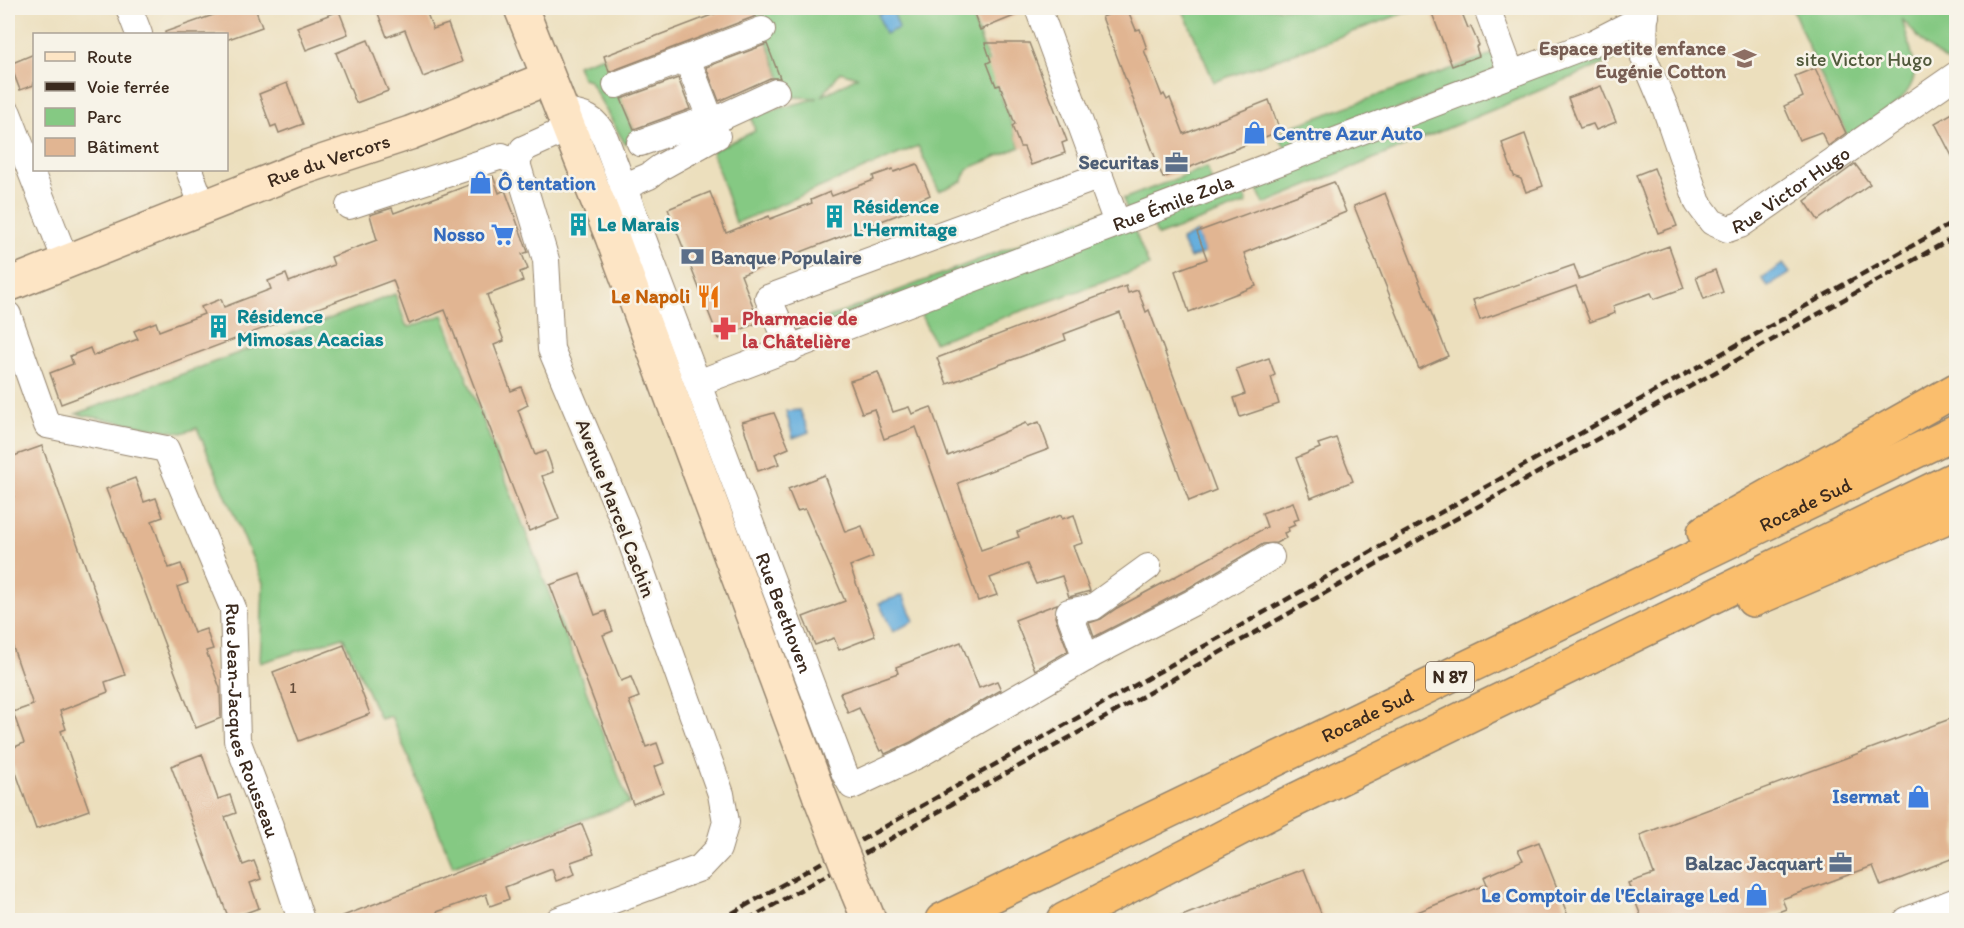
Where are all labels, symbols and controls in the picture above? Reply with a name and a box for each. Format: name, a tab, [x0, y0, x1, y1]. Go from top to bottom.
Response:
legend	[33, 33, 228, 171]
place label: Espace petite enfance Eugénie Cotton	[1539, 36, 1727, 84]
text: Route	[87, 46, 132, 68]
school or university icon: Espace petite enfance Eugénie Cotton	[1731, 46, 1757, 72]
park label: site Victor Hugo	[1796, 47, 1932, 71]
text: Voie ferrée	[87, 76, 169, 98]
text: Parc	[87, 106, 121, 128]
shop icon: Centre Azur Auto	[1242, 120, 1268, 146]
place label: Centre Azur Auto	[1273, 121, 1423, 145]
street label: Rue du Vercors	[264, 128, 393, 193]
text: Bâtiment	[87, 136, 160, 158]
street label: Rue Victor Hugo	[1729, 140, 1854, 239]
office icon: Securitas	[1164, 149, 1190, 175]
place label: Securitas	[1078, 150, 1159, 174]
street label: Rue Émile Zola	[1109, 169, 1237, 236]
shop icon: Ô tentation	[467, 170, 493, 196]
place label: Ô tentation	[498, 171, 596, 195]
place label: Résidence L'Hermitage	[853, 194, 958, 242]
building icon: Résidence L'Hermitage	[822, 204, 848, 230]
building icon: Le Marais	[566, 211, 592, 237]
place label: Le Marais	[597, 212, 680, 236]
supermarket icon: Nosso	[490, 221, 516, 247]
place label: Nosso	[433, 222, 485, 246]
bank icon: Banque Populaire	[680, 244, 706, 270]
place label: Banque Populaire	[711, 245, 862, 270]
restaurant icon: Le Napoli	[695, 283, 721, 309]
place label: Le Napoli	[611, 284, 690, 309]
place label: Résidence Mimosas Acacias	[237, 304, 384, 351]
place label: Pharmacie de la Châtelière	[742, 306, 858, 353]
building icon: Résidence Mimosas Acacias	[206, 314, 232, 340]
pharmacy icon: Pharmacie de la Châtelière	[711, 316, 737, 342]
street label: Avenue Marcel Cachin	[571, 415, 661, 601]
street label: Rocade Sud	[1755, 472, 1855, 537]
street label: Rue Beethoven	[750, 549, 818, 676]
street label: Rue Jean-Jacques Rousseau	[221, 603, 285, 841]
road number: N 87	[1426, 662, 1474, 692]
house number: 1	[289, 678, 297, 697]
street label: Rocade Sud	[1317, 683, 1417, 748]
shop icon: Isermat	[1905, 783, 1931, 809]
place label: Isermat	[1832, 784, 1900, 808]
office icon: Balzac Jacquart	[1828, 850, 1854, 876]
place label: Balzac Jacquart	[1685, 851, 1823, 876]
shop icon: Le Comptoir de l'Eclairage Led	[1744, 882, 1770, 908]
place label: Le Comptoir de l'Eclairage Led	[1481, 883, 1739, 908]

